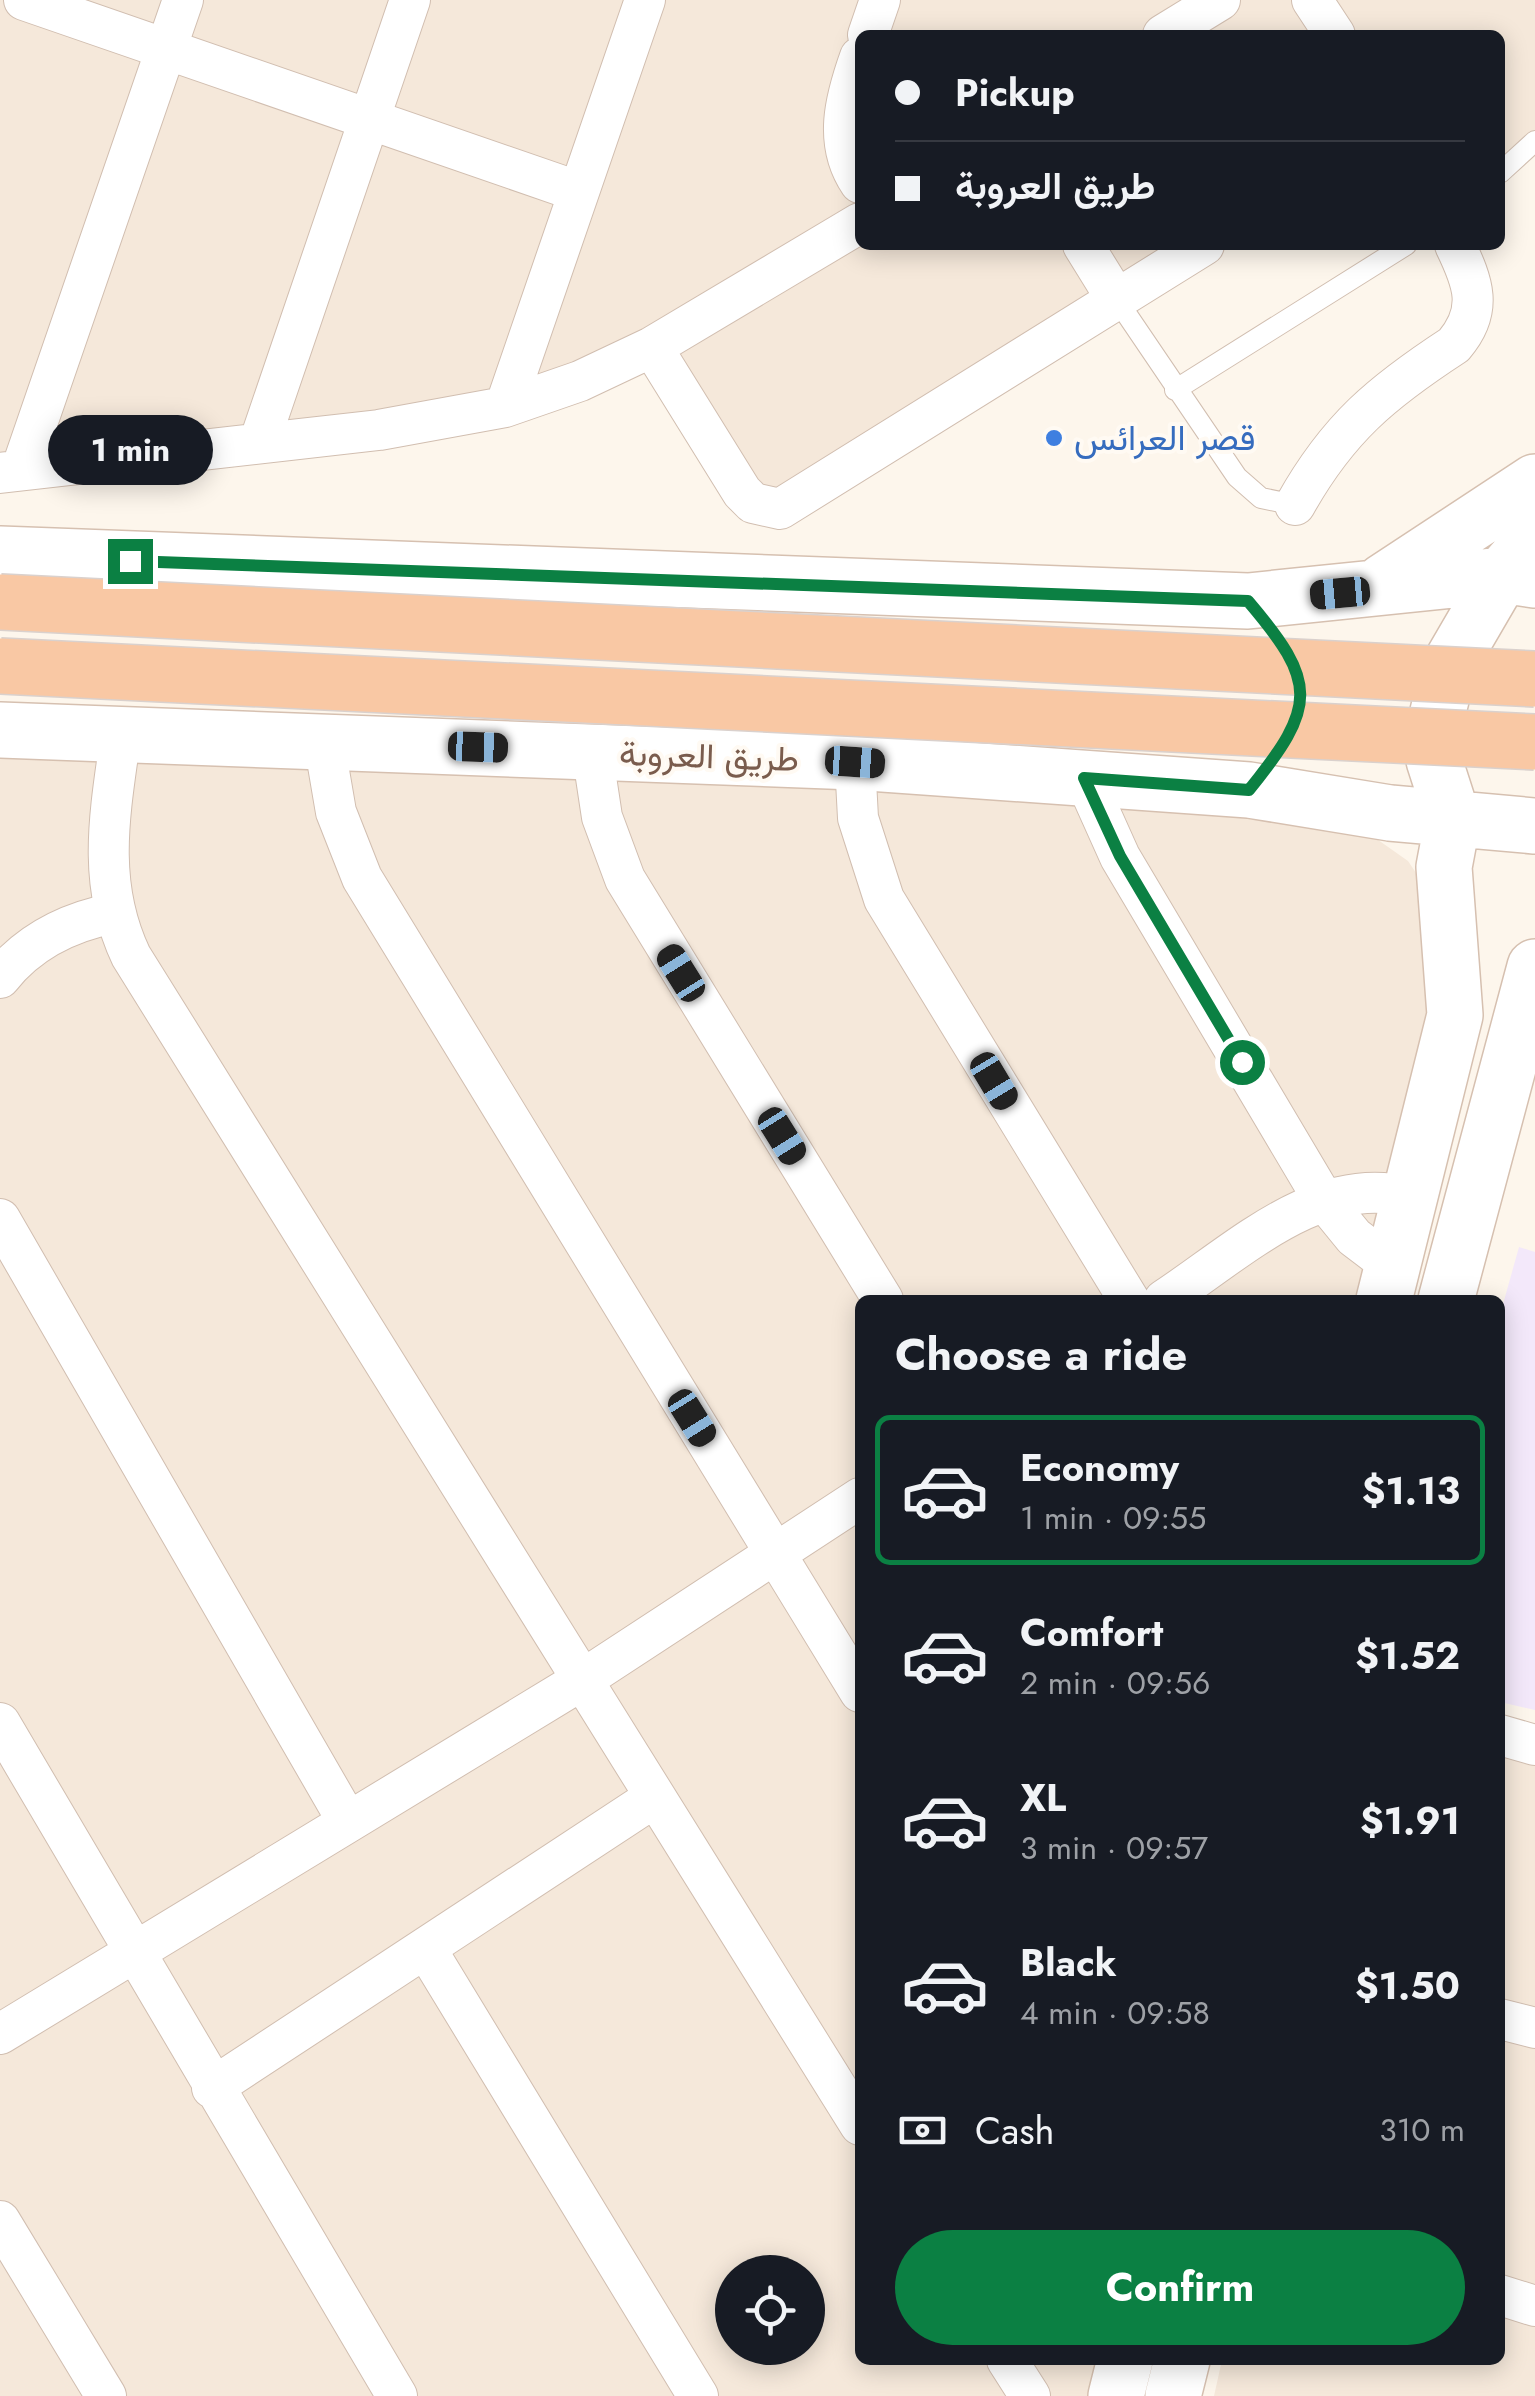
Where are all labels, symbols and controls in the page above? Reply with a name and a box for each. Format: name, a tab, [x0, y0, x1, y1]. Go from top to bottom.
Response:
text: Pickup	[955, 65, 1075, 120]
text: طريق العروبة	[955, 158, 1155, 213]
place label: قصر العرائس	[1074, 413, 1256, 463]
callout: 1 min	[48, 416, 212, 486]
text: 1 min	[91, 427, 170, 473]
marker: قصر العرائس	[1043, 427, 1065, 449]
route end	[108, 539, 153, 584]
car	[1309, 575, 1371, 611]
street label: طريق العروبة	[618, 728, 800, 784]
car	[447, 731, 509, 763]
car	[824, 745, 886, 779]
car	[652, 940, 710, 1006]
route start	[1220, 1040, 1265, 1085]
car	[966, 1048, 1022, 1114]
car	[753, 1103, 811, 1169]
text: Choose a ride	[895, 1322, 1187, 1387]
car	[663, 1385, 721, 1451]
text: Economy	[1020, 1440, 1179, 1495]
icon: car	[900, 1445, 990, 1535]
text: $1.13	[1362, 1463, 1460, 1518]
text: 1 min · 09:55	[1020, 1495, 1206, 1541]
text: Comfort	[1020, 1605, 1163, 1660]
icon: car	[900, 1610, 990, 1700]
text: $1.52	[1355, 1628, 1460, 1683]
text: 2 min · 09:56	[1020, 1660, 1210, 1706]
text: XL	[1020, 1770, 1066, 1825]
icon: car	[900, 1775, 990, 1865]
text: $1.91	[1360, 1793, 1460, 1848]
text: 3 min · 09:57	[1020, 1825, 1208, 1871]
text: Black	[1020, 1935, 1117, 1990]
icon: car	[900, 1940, 990, 2030]
text: $1.50	[1355, 1958, 1460, 2013]
text: 4 min · 09:58	[1020, 1990, 1210, 2036]
icon: cash	[895, 2103, 950, 2158]
text: Cash	[975, 2103, 1055, 2158]
text: 310 m	[1379, 2107, 1465, 2153]
button: Confirm	[895, 2230, 1465, 2345]
map controls	[715, 2255, 825, 2365]
button: locate	[715, 2255, 825, 2365]

